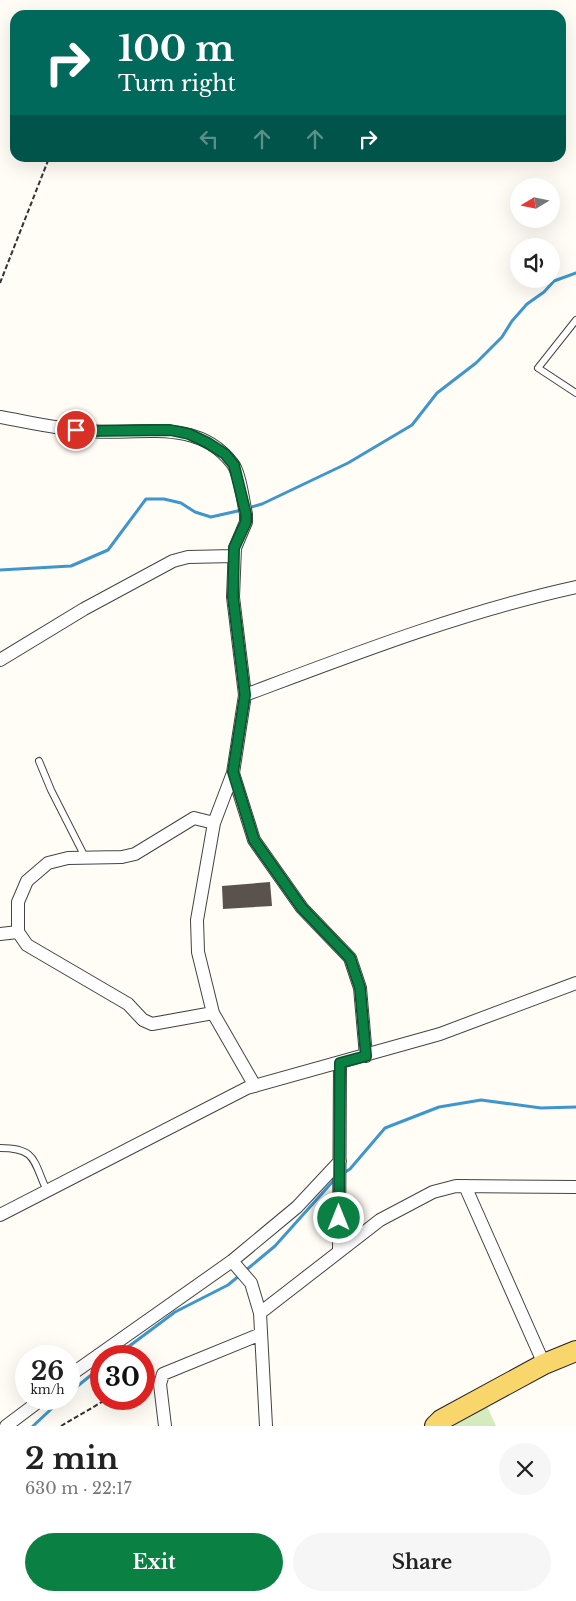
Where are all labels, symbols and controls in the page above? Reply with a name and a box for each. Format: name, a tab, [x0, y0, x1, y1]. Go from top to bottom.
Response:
text: 100 m	[118, 27, 234, 70]
icon: right	[35, 30, 100, 95]
text: Turn right	[118, 70, 236, 97]
icon: left	[195, 125, 223, 153]
icon: ahead	[248, 125, 276, 153]
icon: ahead	[301, 125, 329, 153]
icon: right	[354, 125, 382, 153]
north arrow	[510, 178, 560, 228]
map controls	[510, 178, 560, 288]
button: sound	[510, 238, 560, 288]
pin	[55, 409, 97, 451]
icon: arrive	[62, 416, 90, 444]
position arrow	[312, 1191, 364, 1243]
speed limit sign: 30	[90, 1345, 155, 1410]
text: 26	[31, 1356, 64, 1387]
text: km/h	[30, 1382, 65, 1397]
text: 2 min	[25, 1440, 118, 1477]
button: close	[499, 1443, 551, 1495]
text: 630 m · 22:17	[25, 1478, 132, 1498]
button: Exit	[25, 1533, 283, 1591]
button: Share	[293, 1533, 551, 1591]

